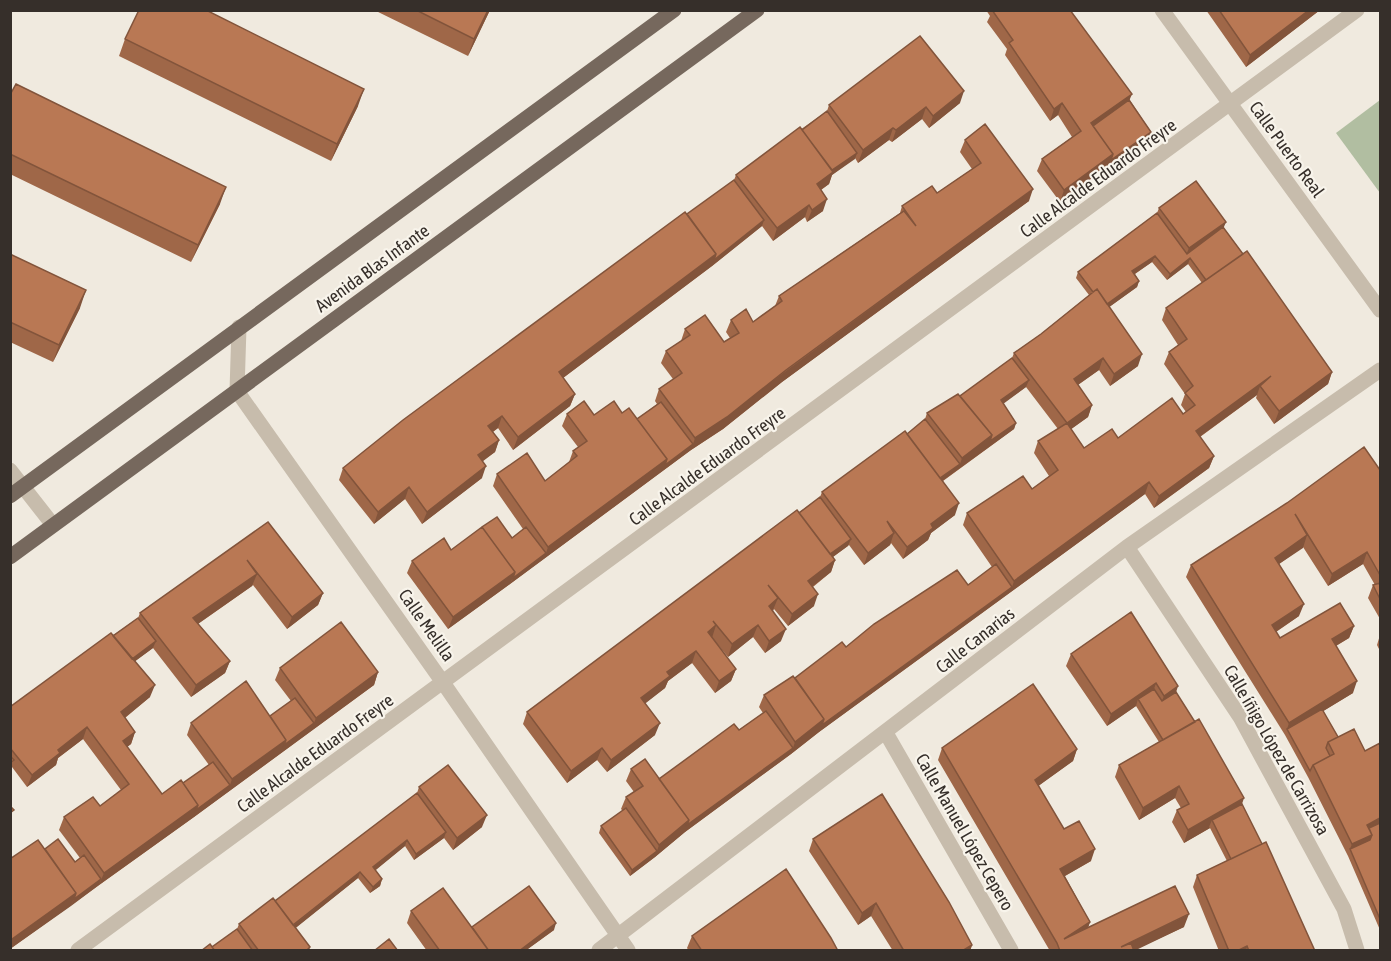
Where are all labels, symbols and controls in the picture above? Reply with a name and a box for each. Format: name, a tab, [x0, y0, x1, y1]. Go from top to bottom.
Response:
street label: Calle Puerto Real	[1245, 97, 1329, 201]
street label: Calle Alcalde Eduardo Freyre	[1016, 114, 1180, 242]
street label: Avenida Blas Infante	[311, 220, 433, 316]
street label: Calle Alcalde Eduardo Freyre	[625, 402, 789, 530]
street label: Calle Melilla	[394, 585, 460, 665]
street label: Calle Canarias	[931, 603, 1019, 677]
street label: Calle íñigo López de Carrizosa	[1220, 661, 1334, 839]
street label: Calle Alcalde Eduardo Freyre	[233, 689, 397, 817]
street label: Calle Manuel López Cepero	[912, 750, 1018, 914]

